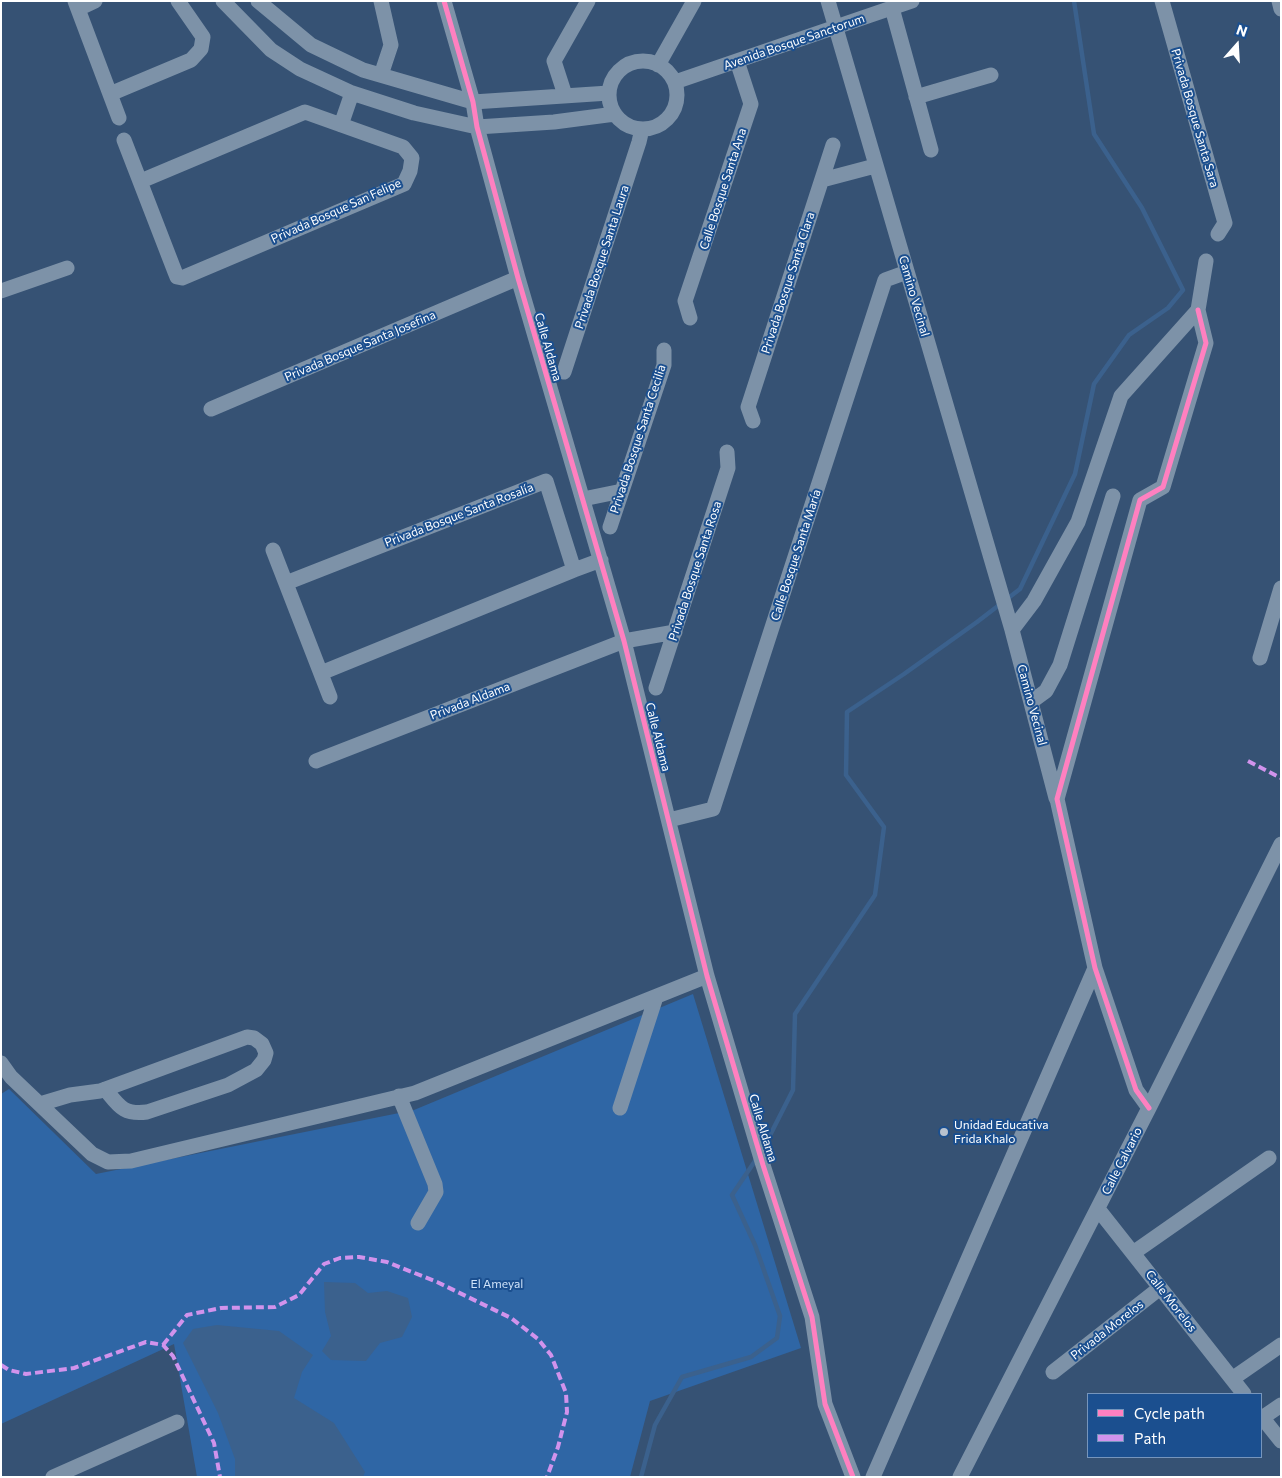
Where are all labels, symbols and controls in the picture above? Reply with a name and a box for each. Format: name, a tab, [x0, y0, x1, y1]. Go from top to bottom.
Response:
street label: Avenida Bosque Sanctorum	[722, 11, 866, 73]
north arrow	[1212, 20, 1262, 70]
text: N	[1234, 21, 1250, 40]
street label: Privada Bosque Santa Sara	[1168, 47, 1222, 189]
street label: Calle Bosque Santa Ana	[697, 126, 749, 252]
street label: Privada Bosque San Felipe	[269, 176, 403, 246]
street label: Privada Bosque Santa Laura	[572, 183, 632, 331]
street label: Privada Bosque Santa Clara	[758, 210, 818, 356]
street label: Camino Vecinal	[896, 254, 932, 338]
street label: Privada Bosque Santa Josefina	[282, 308, 438, 384]
street label: Calle Aldama	[531, 311, 565, 383]
street label: Privada Bosque Santa Cecilia	[607, 363, 669, 515]
street label: Privada Bosque Santa Rosalía	[383, 480, 535, 550]
street label: Calle Bosque Santa María	[768, 487, 824, 623]
street label: Privada Bosque Santa Rosa	[666, 499, 724, 643]
street label: Camino Vecinal	[1014, 663, 1050, 747]
street label: Privada Aldama	[428, 679, 512, 723]
street label: Calle Aldama	[642, 701, 674, 773]
street label: Calle Aldama	[746, 1092, 780, 1164]
place label: Unidad Educativa Frida Khalo	[954, 1118, 1048, 1146]
street label: Calle Calvario	[1099, 1125, 1145, 1197]
marker: Unidad Educativa Frida Khalo	[938, 1126, 950, 1138]
street label: Calle Morelos	[1142, 1267, 1200, 1335]
park label: El Ameyal	[471, 1277, 523, 1291]
street label: Privada Morelos	[1068, 1297, 1146, 1363]
legend	[1087, 1393, 1262, 1458]
text: Cycle path	[1134, 1404, 1205, 1422]
text: Path	[1134, 1429, 1166, 1447]

